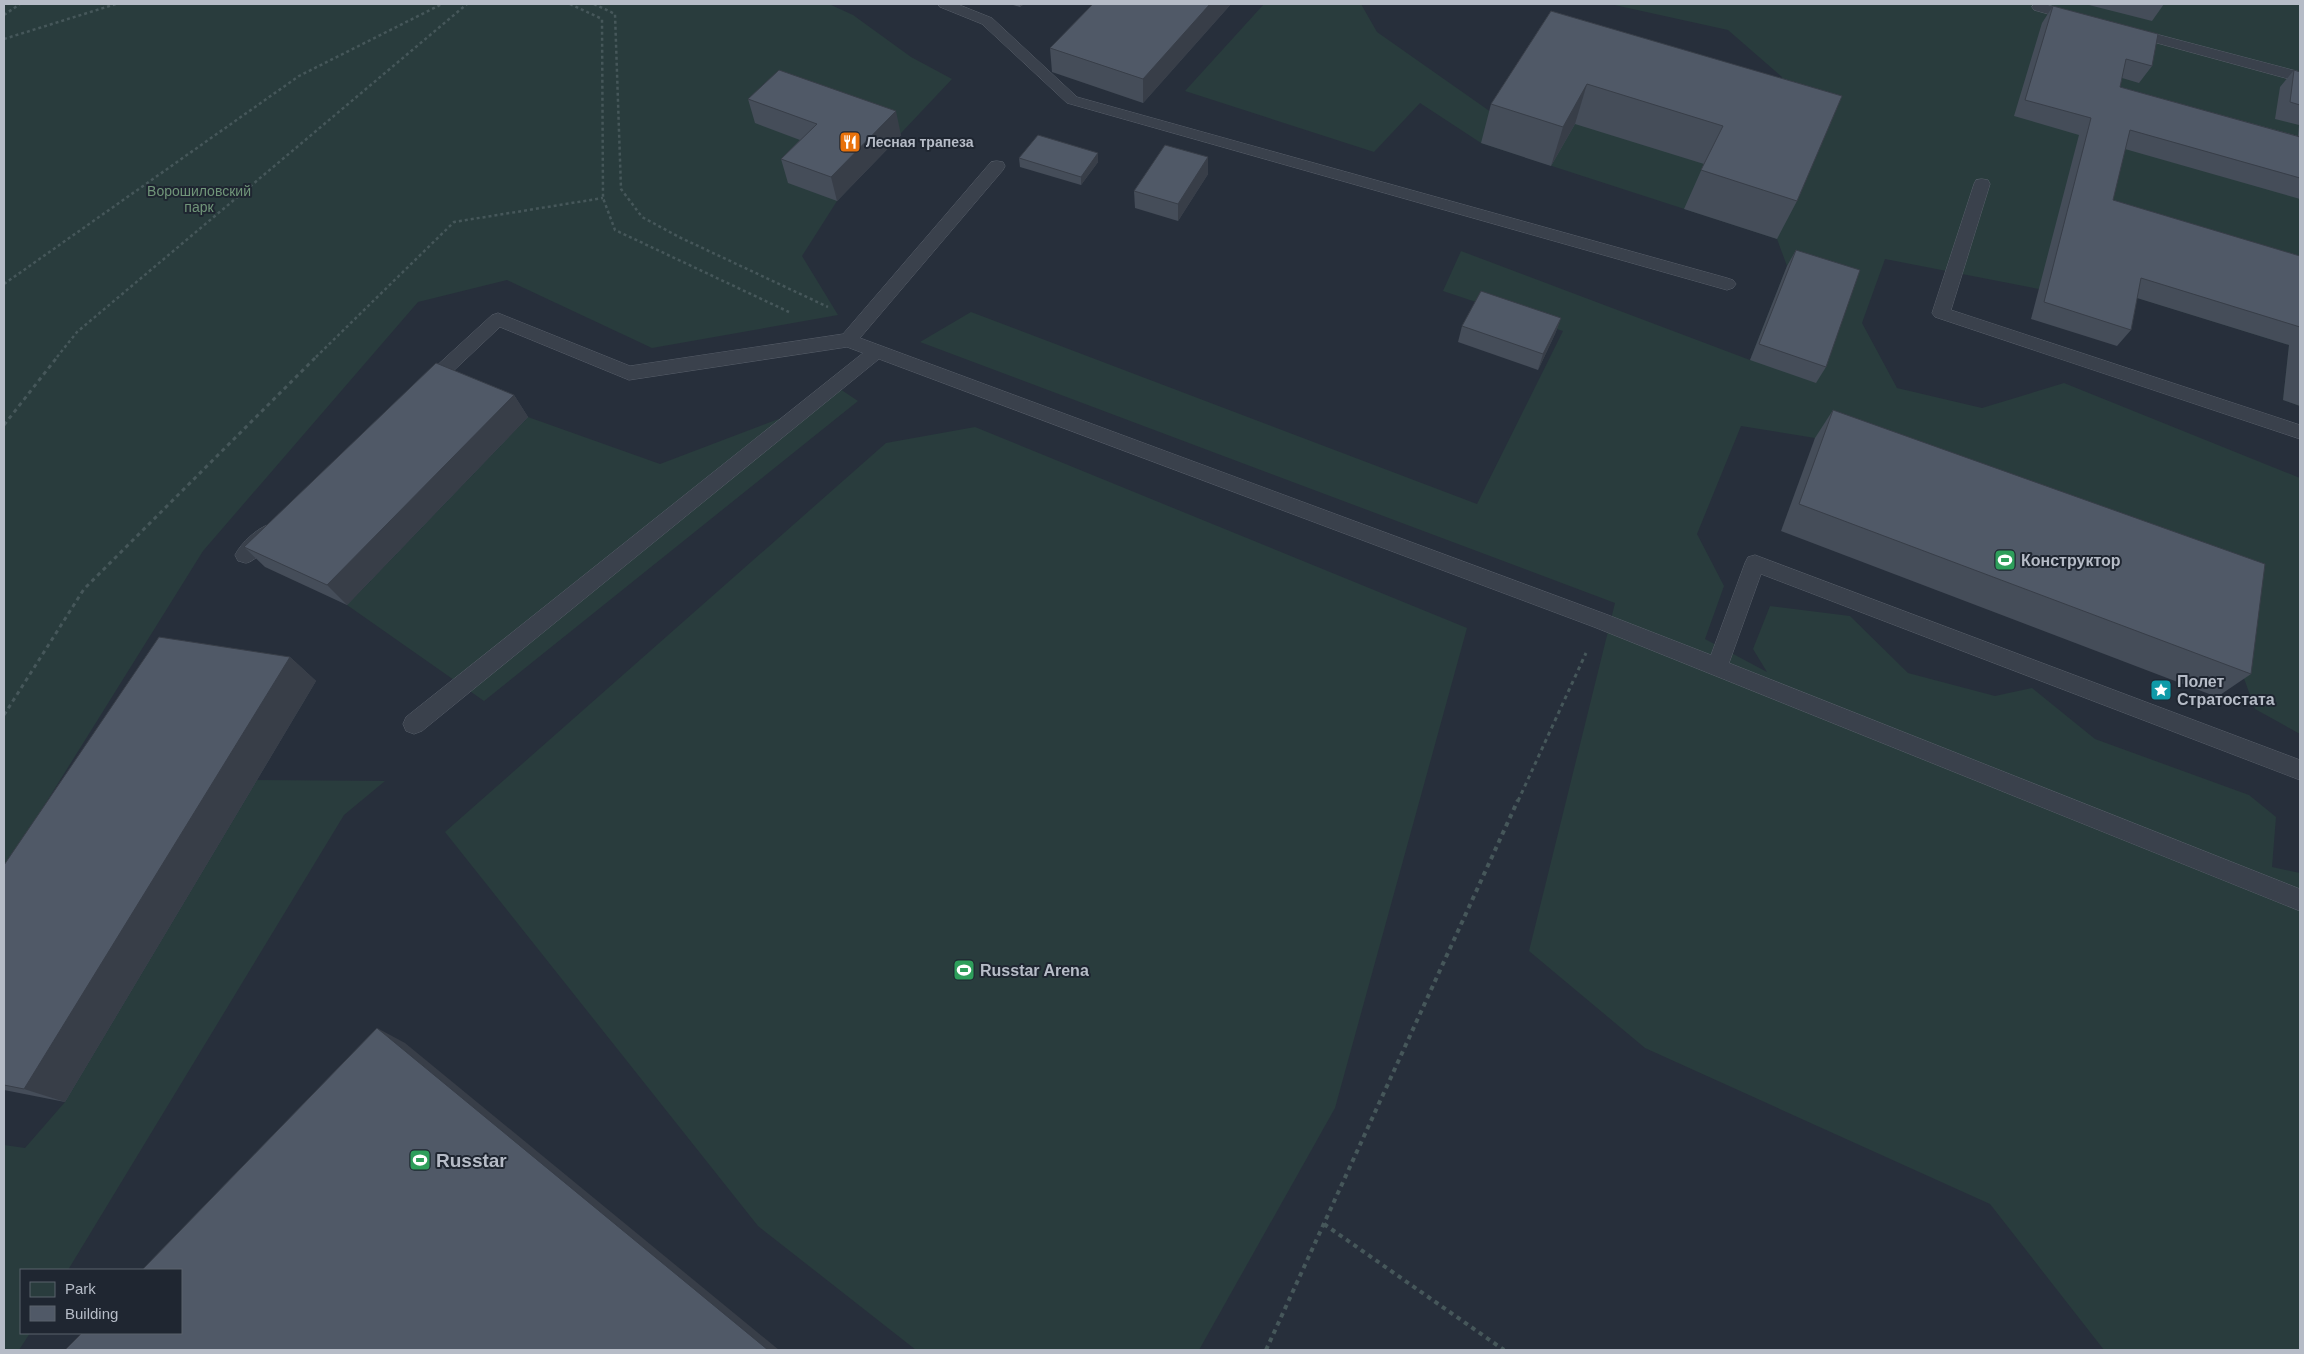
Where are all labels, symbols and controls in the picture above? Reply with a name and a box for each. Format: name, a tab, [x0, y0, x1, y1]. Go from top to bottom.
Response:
restaurant icon: Лесная трапеза	[838, 130, 862, 154]
place label: Лесная трапеза	[866, 134, 974, 150]
park label: Ворошиловский парк	[147, 183, 251, 215]
sports icon: Конструктор	[1993, 548, 2017, 572]
place label: Конструктор	[2021, 552, 2121, 569]
place label: Полет Стратостата	[2177, 673, 2275, 708]
place icon: Полет Стратостата	[2149, 678, 2173, 702]
sports icon: Russtar Arena	[952, 958, 976, 982]
place label: Russtar Arena	[980, 962, 1089, 979]
sports icon: Russtar	[408, 1148, 432, 1172]
place label: Russtar	[436, 1150, 507, 1171]
legend	[20, 1269, 182, 1334]
text: Park	[65, 1280, 96, 1297]
text: Building	[65, 1305, 118, 1322]

